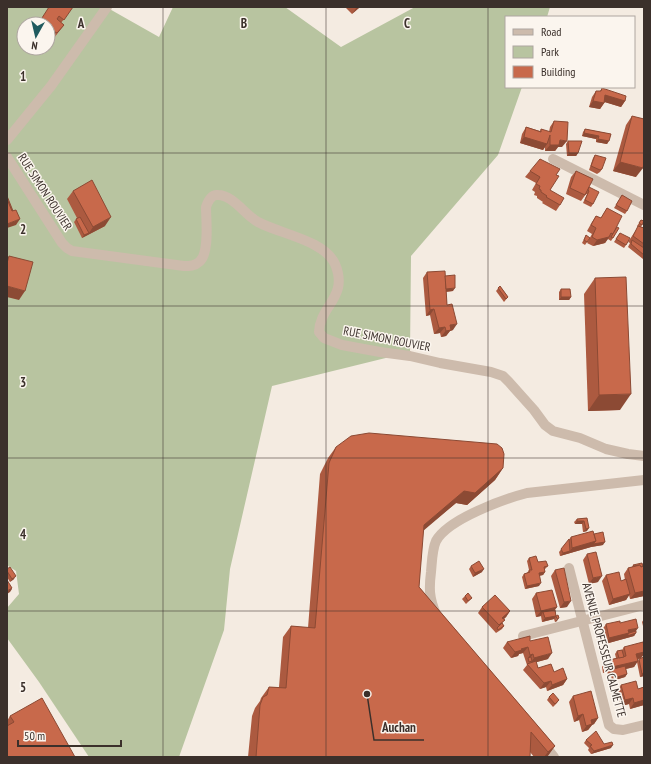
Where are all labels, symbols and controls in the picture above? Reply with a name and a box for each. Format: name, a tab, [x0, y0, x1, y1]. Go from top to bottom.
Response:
text: A	[77, 15, 85, 32]
text: B	[241, 15, 247, 32]
text: C	[404, 15, 410, 32]
north arrow	[16, 16, 56, 56]
legend	[505, 16, 635, 88]
text: Road	[541, 24, 561, 39]
text: N	[31, 39, 39, 53]
text: Park	[541, 44, 559, 59]
text: Building	[541, 64, 576, 79]
text: 1	[20, 68, 26, 85]
street label: RUE SIMON ROUVIER	[15, 151, 76, 233]
text: 2	[20, 221, 26, 238]
street label: RUE SIMON ROUVIER	[342, 323, 432, 354]
text: 3	[20, 374, 26, 391]
text: 4	[20, 526, 27, 543]
street label: AVENUE PROFESSEUR CALMETTE	[579, 581, 630, 719]
text: 5	[20, 679, 26, 696]
callout: Auchan	[374, 715, 424, 740]
text: Auchan	[381, 719, 416, 736]
scale bar	[18, 722, 121, 748]
text: 50 m	[24, 728, 45, 743]

